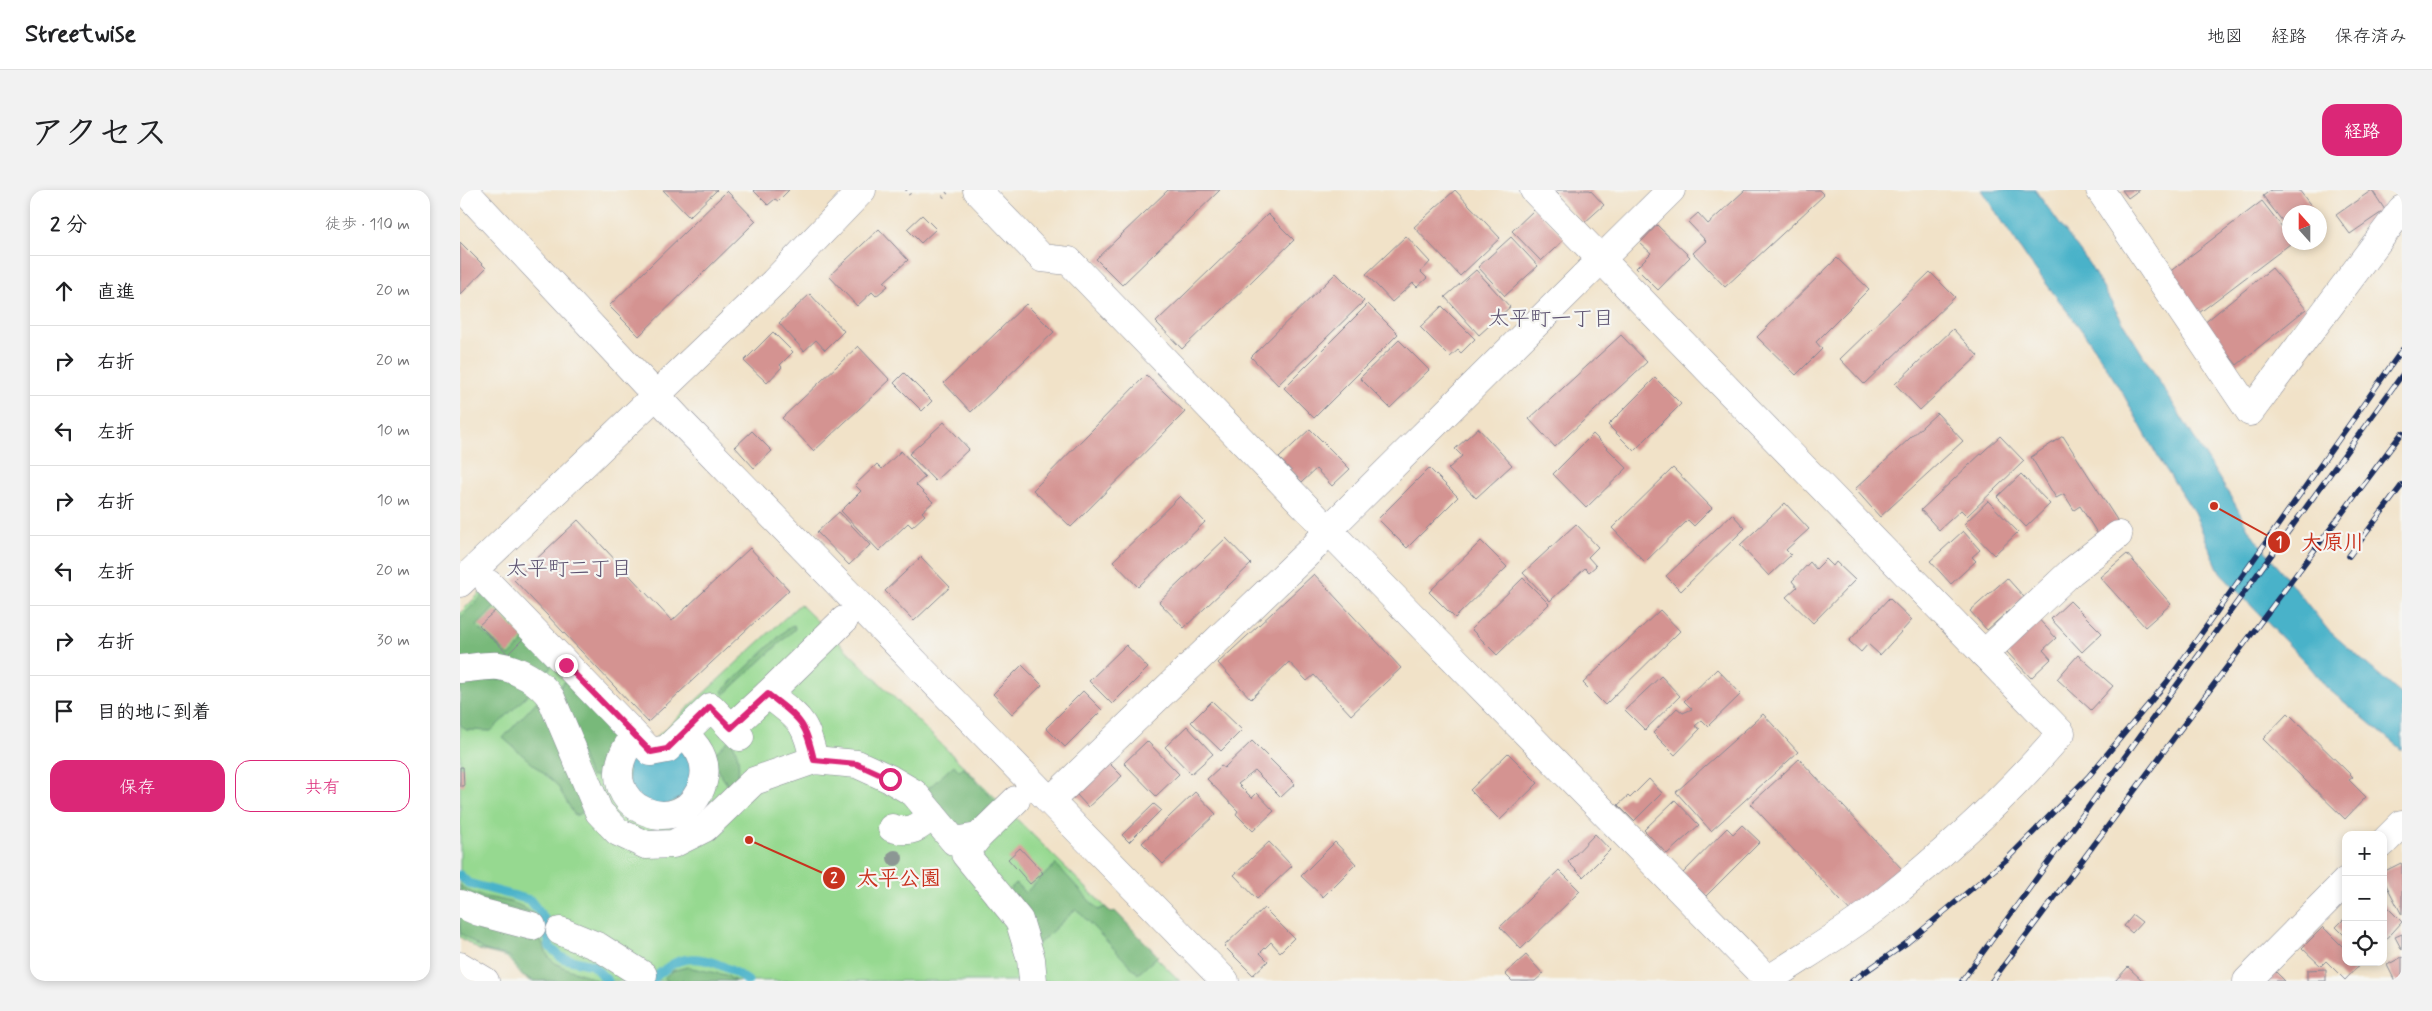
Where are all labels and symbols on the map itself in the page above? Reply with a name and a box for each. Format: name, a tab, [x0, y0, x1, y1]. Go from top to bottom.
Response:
north arrow	[2282, 205, 2327, 250]
district label: 太平町一丁目	[1488, 305, 1614, 333]
callout: 大原川	[2266, 524, 2374, 560]
text: 大原川	[2302, 529, 2365, 557]
text: 1	[2276, 533, 2282, 553]
district label: 太平町二丁目	[506, 555, 632, 583]
route end	[555, 654, 578, 677]
route start	[879, 768, 902, 791]
callout: 太平公園	[822, 860, 951, 896]
text: 太平公園	[857, 865, 941, 893]
text: 2	[830, 869, 838, 889]

